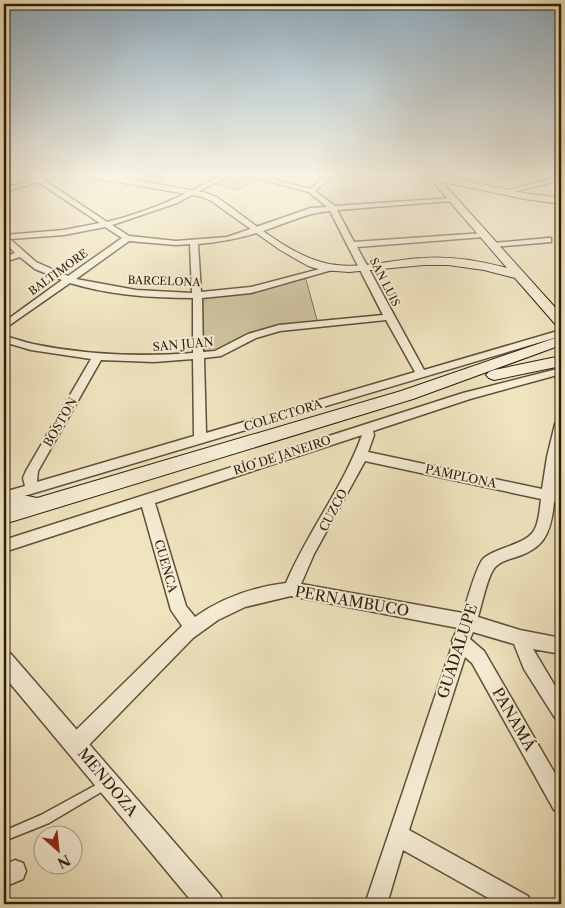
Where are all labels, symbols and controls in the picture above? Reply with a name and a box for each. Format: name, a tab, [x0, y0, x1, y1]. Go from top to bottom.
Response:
street label: BALTIMORE	[26, 246, 91, 298]
street label: SAN LUIS	[367, 255, 403, 309]
street label: BARCELONA	[127, 273, 202, 289]
street label: SAN JUAN	[152, 334, 214, 354]
street label: BOSTON	[40, 395, 80, 449]
street label: COLECTORA	[242, 396, 325, 434]
street label: RÍO DE JANEIRO	[231, 431, 333, 478]
street label: PAMPLONA	[424, 461, 499, 491]
street label: CUZCO	[316, 486, 350, 534]
street label: CUENCA	[151, 538, 181, 595]
street label: PERNAMBUCO	[293, 582, 411, 620]
street label: GUADALUPE	[433, 601, 481, 701]
street label: PANAMÁ	[488, 684, 540, 755]
street label: MENDOZA	[74, 744, 143, 821]
north arrow	[32, 826, 82, 876]
text: N	[54, 851, 73, 872]

